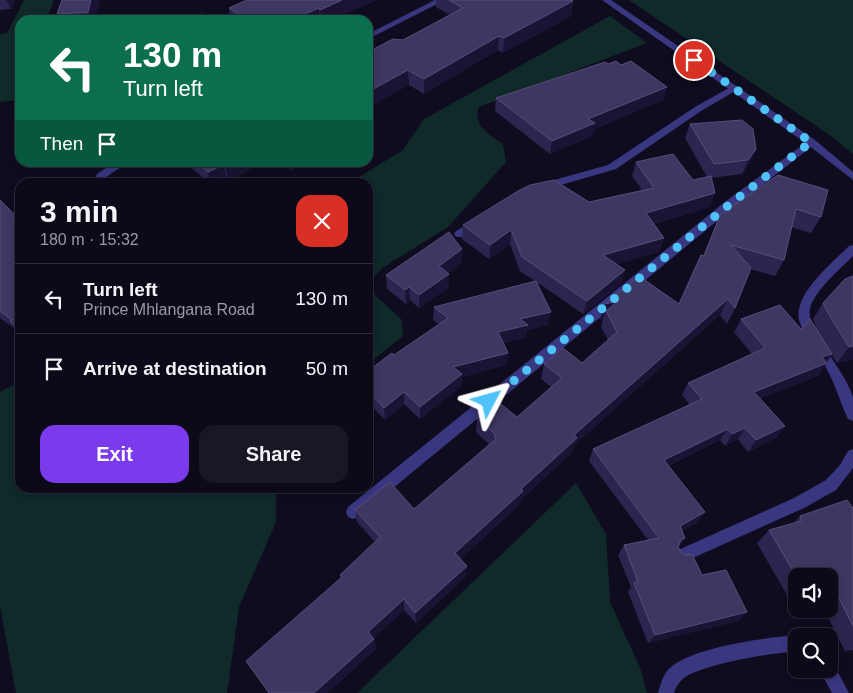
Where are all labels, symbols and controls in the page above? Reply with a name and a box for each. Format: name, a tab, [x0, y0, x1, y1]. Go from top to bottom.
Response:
icon: left	[40, 35, 105, 100]
text: 130 m	[123, 35, 222, 74]
pin	[673, 39, 715, 81]
icon: arrive	[680, 46, 708, 74]
text: Turn left	[123, 76, 203, 101]
icon: arrive	[93, 130, 121, 158]
text: Then	[40, 133, 83, 154]
text: 3 min	[40, 195, 118, 228]
button: close	[296, 195, 348, 247]
text: 180 m · 15:32	[40, 231, 139, 248]
text: Turn left	[83, 279, 158, 300]
icon: left	[40, 285, 68, 313]
text: 130 m	[295, 288, 348, 309]
text: Prince Mhlangana Road	[83, 301, 255, 318]
icon: arrive	[40, 355, 68, 383]
text: Arrive at destination	[83, 358, 267, 379]
text: 50 m	[306, 358, 348, 379]
position arrow	[462, 374, 514, 426]
button: Exit	[40, 425, 189, 483]
button: Share	[199, 425, 348, 483]
map controls	[788, 568, 838, 678]
button: sound	[788, 568, 838, 618]
button: search	[788, 628, 838, 678]

